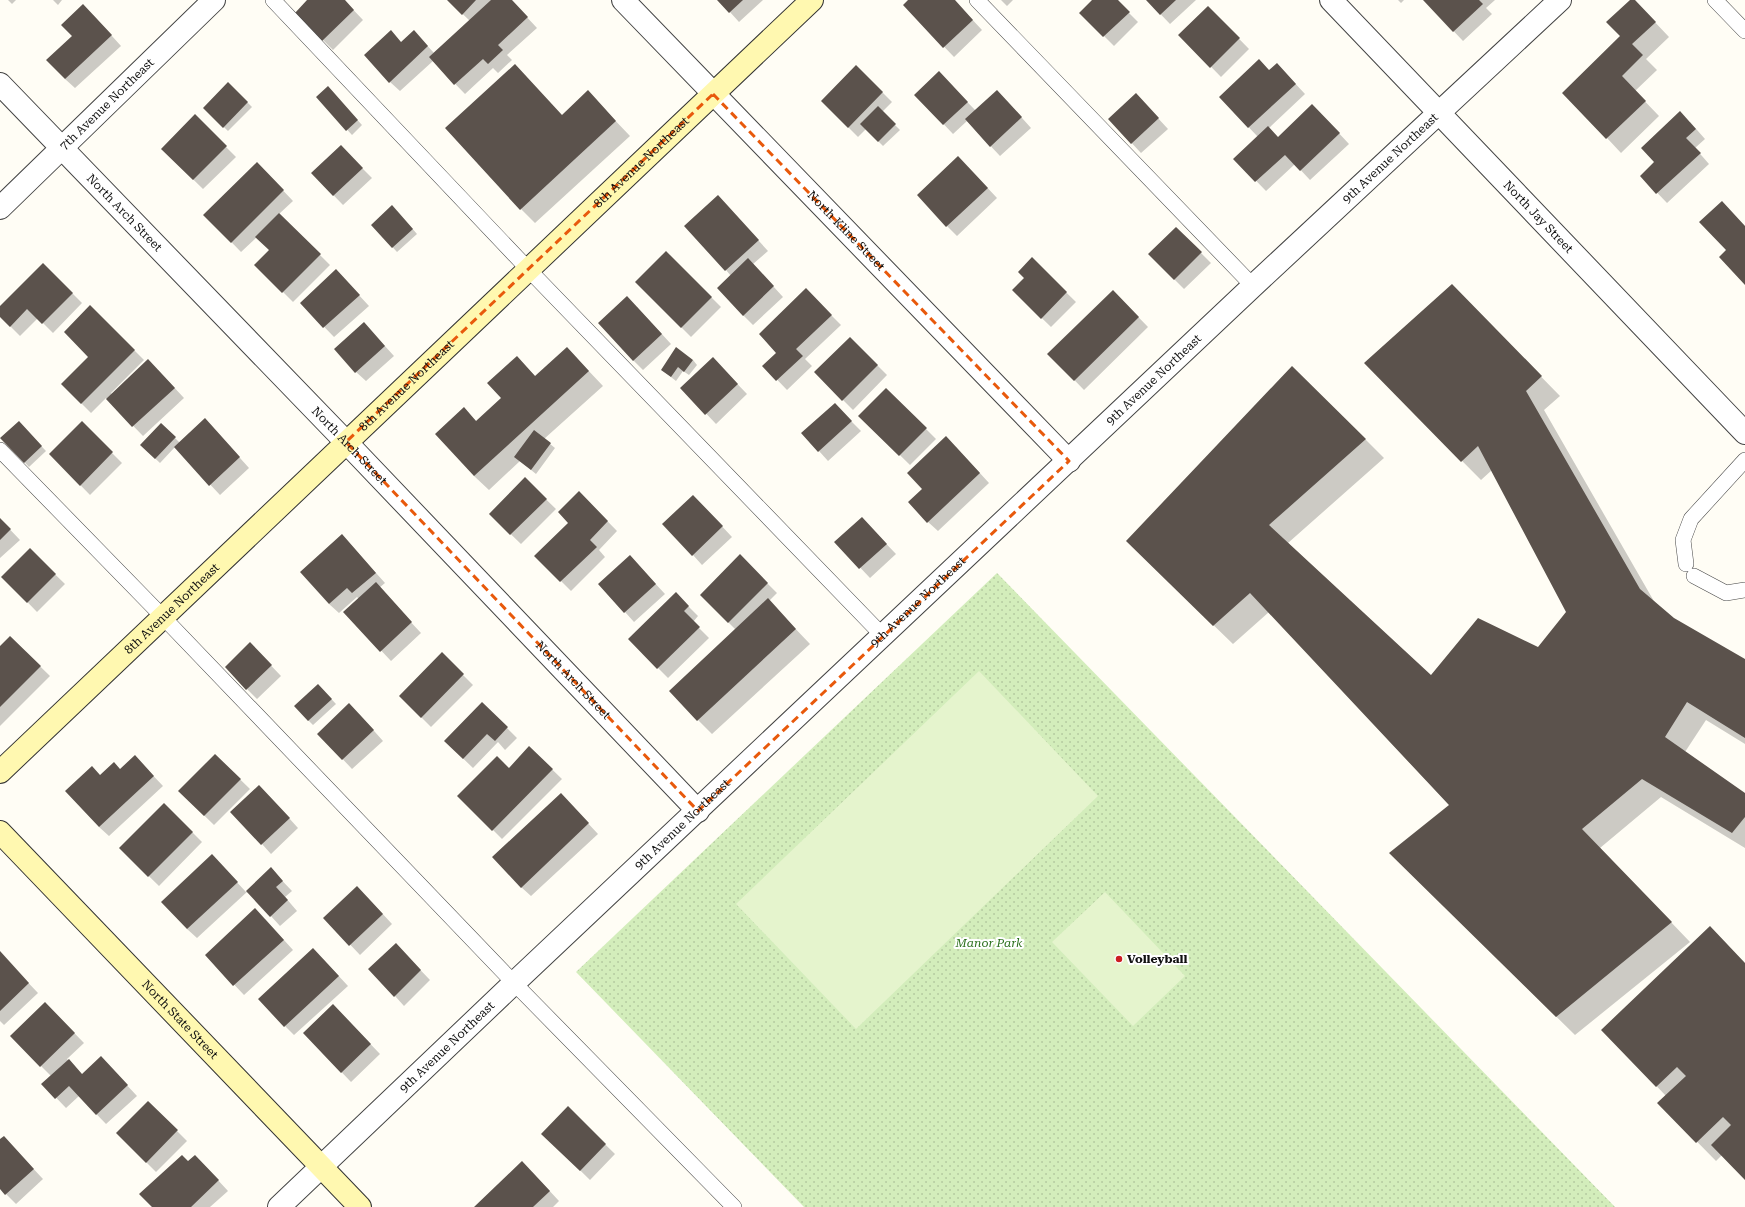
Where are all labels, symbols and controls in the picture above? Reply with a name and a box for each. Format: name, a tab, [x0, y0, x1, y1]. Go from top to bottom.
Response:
street label: 7th Avenue Northeast	[57, 55, 157, 153]
street label: 9th Avenue Northeast	[1339, 110, 1441, 206]
street label: 8th Avenue Northeast	[591, 114, 692, 211]
street label: North Arch Street	[84, 171, 165, 255]
street label: North Jay Street	[1501, 178, 1576, 256]
street label: North Kline Street	[805, 188, 888, 274]
street label: 9th Avenue Northeast	[1103, 331, 1205, 428]
street label: 8th Avenue Northeast	[356, 337, 457, 434]
street label: North Arch Street	[309, 404, 390, 488]
street label: 9th Avenue Northeast	[868, 553, 969, 650]
street label: 8th Avenue Northeast	[121, 560, 222, 657]
street label: North Arch Street	[533, 638, 614, 722]
street label: 9th Avenue Northeast	[632, 776, 733, 872]
park label: Manor Park	[954, 936, 1023, 950]
place label: Volleyball	[1127, 952, 1188, 966]
marker: Volleyball	[1114, 954, 1124, 964]
street label: North State Street	[139, 977, 221, 1062]
street label: 9th Avenue Northeast	[397, 998, 498, 1095]

